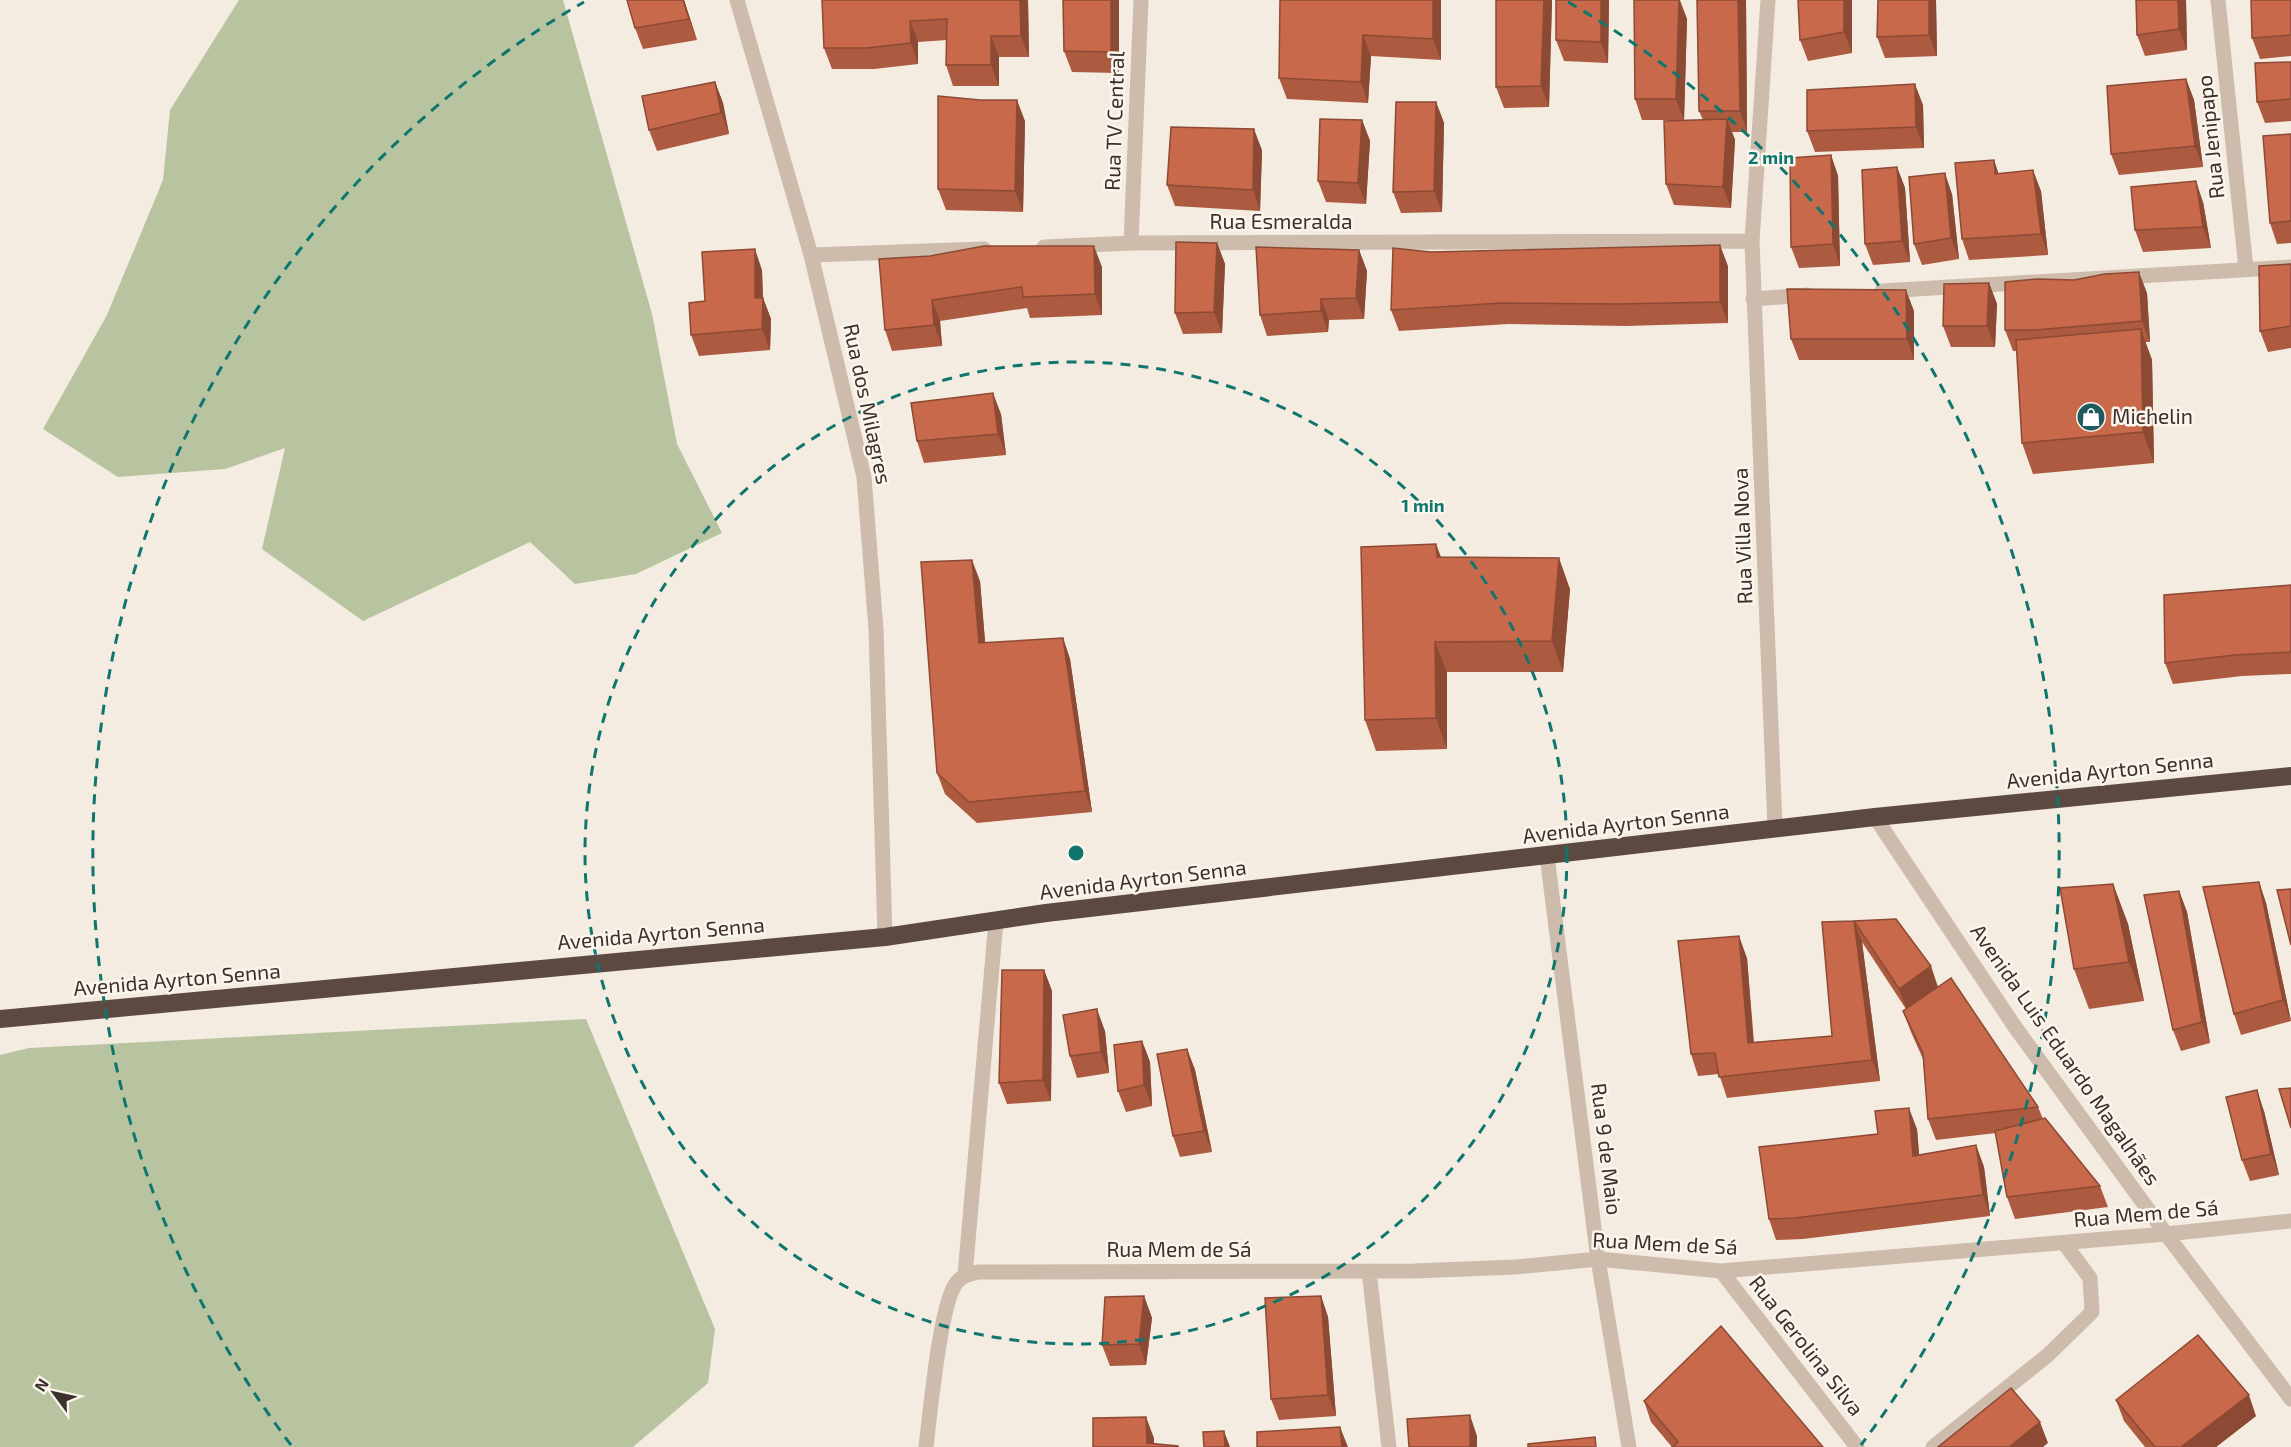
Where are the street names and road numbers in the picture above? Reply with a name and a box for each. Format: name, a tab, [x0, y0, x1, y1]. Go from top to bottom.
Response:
street label: Rua TV Central	[1099, 50, 1128, 191]
street label: Rua Jenipapo	[2191, 74, 2228, 200]
street label: Rua Esmeralda	[1209, 208, 1353, 233]
street label: Rua dos Milagres	[839, 321, 898, 486]
street label: Rua Villa Nova	[1727, 467, 1756, 605]
street label: Avenida Ayrton Senna	[2005, 746, 2215, 793]
street label: Avenida Ayrton Senna	[1521, 797, 1731, 848]
street label: Avenida Ayrton Senna	[1038, 853, 1248, 904]
street label: Avenida Ayrton Senna	[556, 911, 766, 954]
street label: Avenida Luis Eduardo Magalhães	[1966, 919, 2166, 1190]
street label: Avenida Ayrton Senna	[72, 957, 282, 1000]
street label: Rua 9 de Maio	[1587, 1081, 1628, 1216]
street label: Rua Mem de Sá	[2072, 1194, 2219, 1231]
street label: Rua Mem de Sá	[1592, 1226, 1738, 1259]
street label: Rua Mem de Sá	[1106, 1236, 1252, 1261]
street label: Rua Gerolina Silva	[1745, 1270, 1870, 1420]

